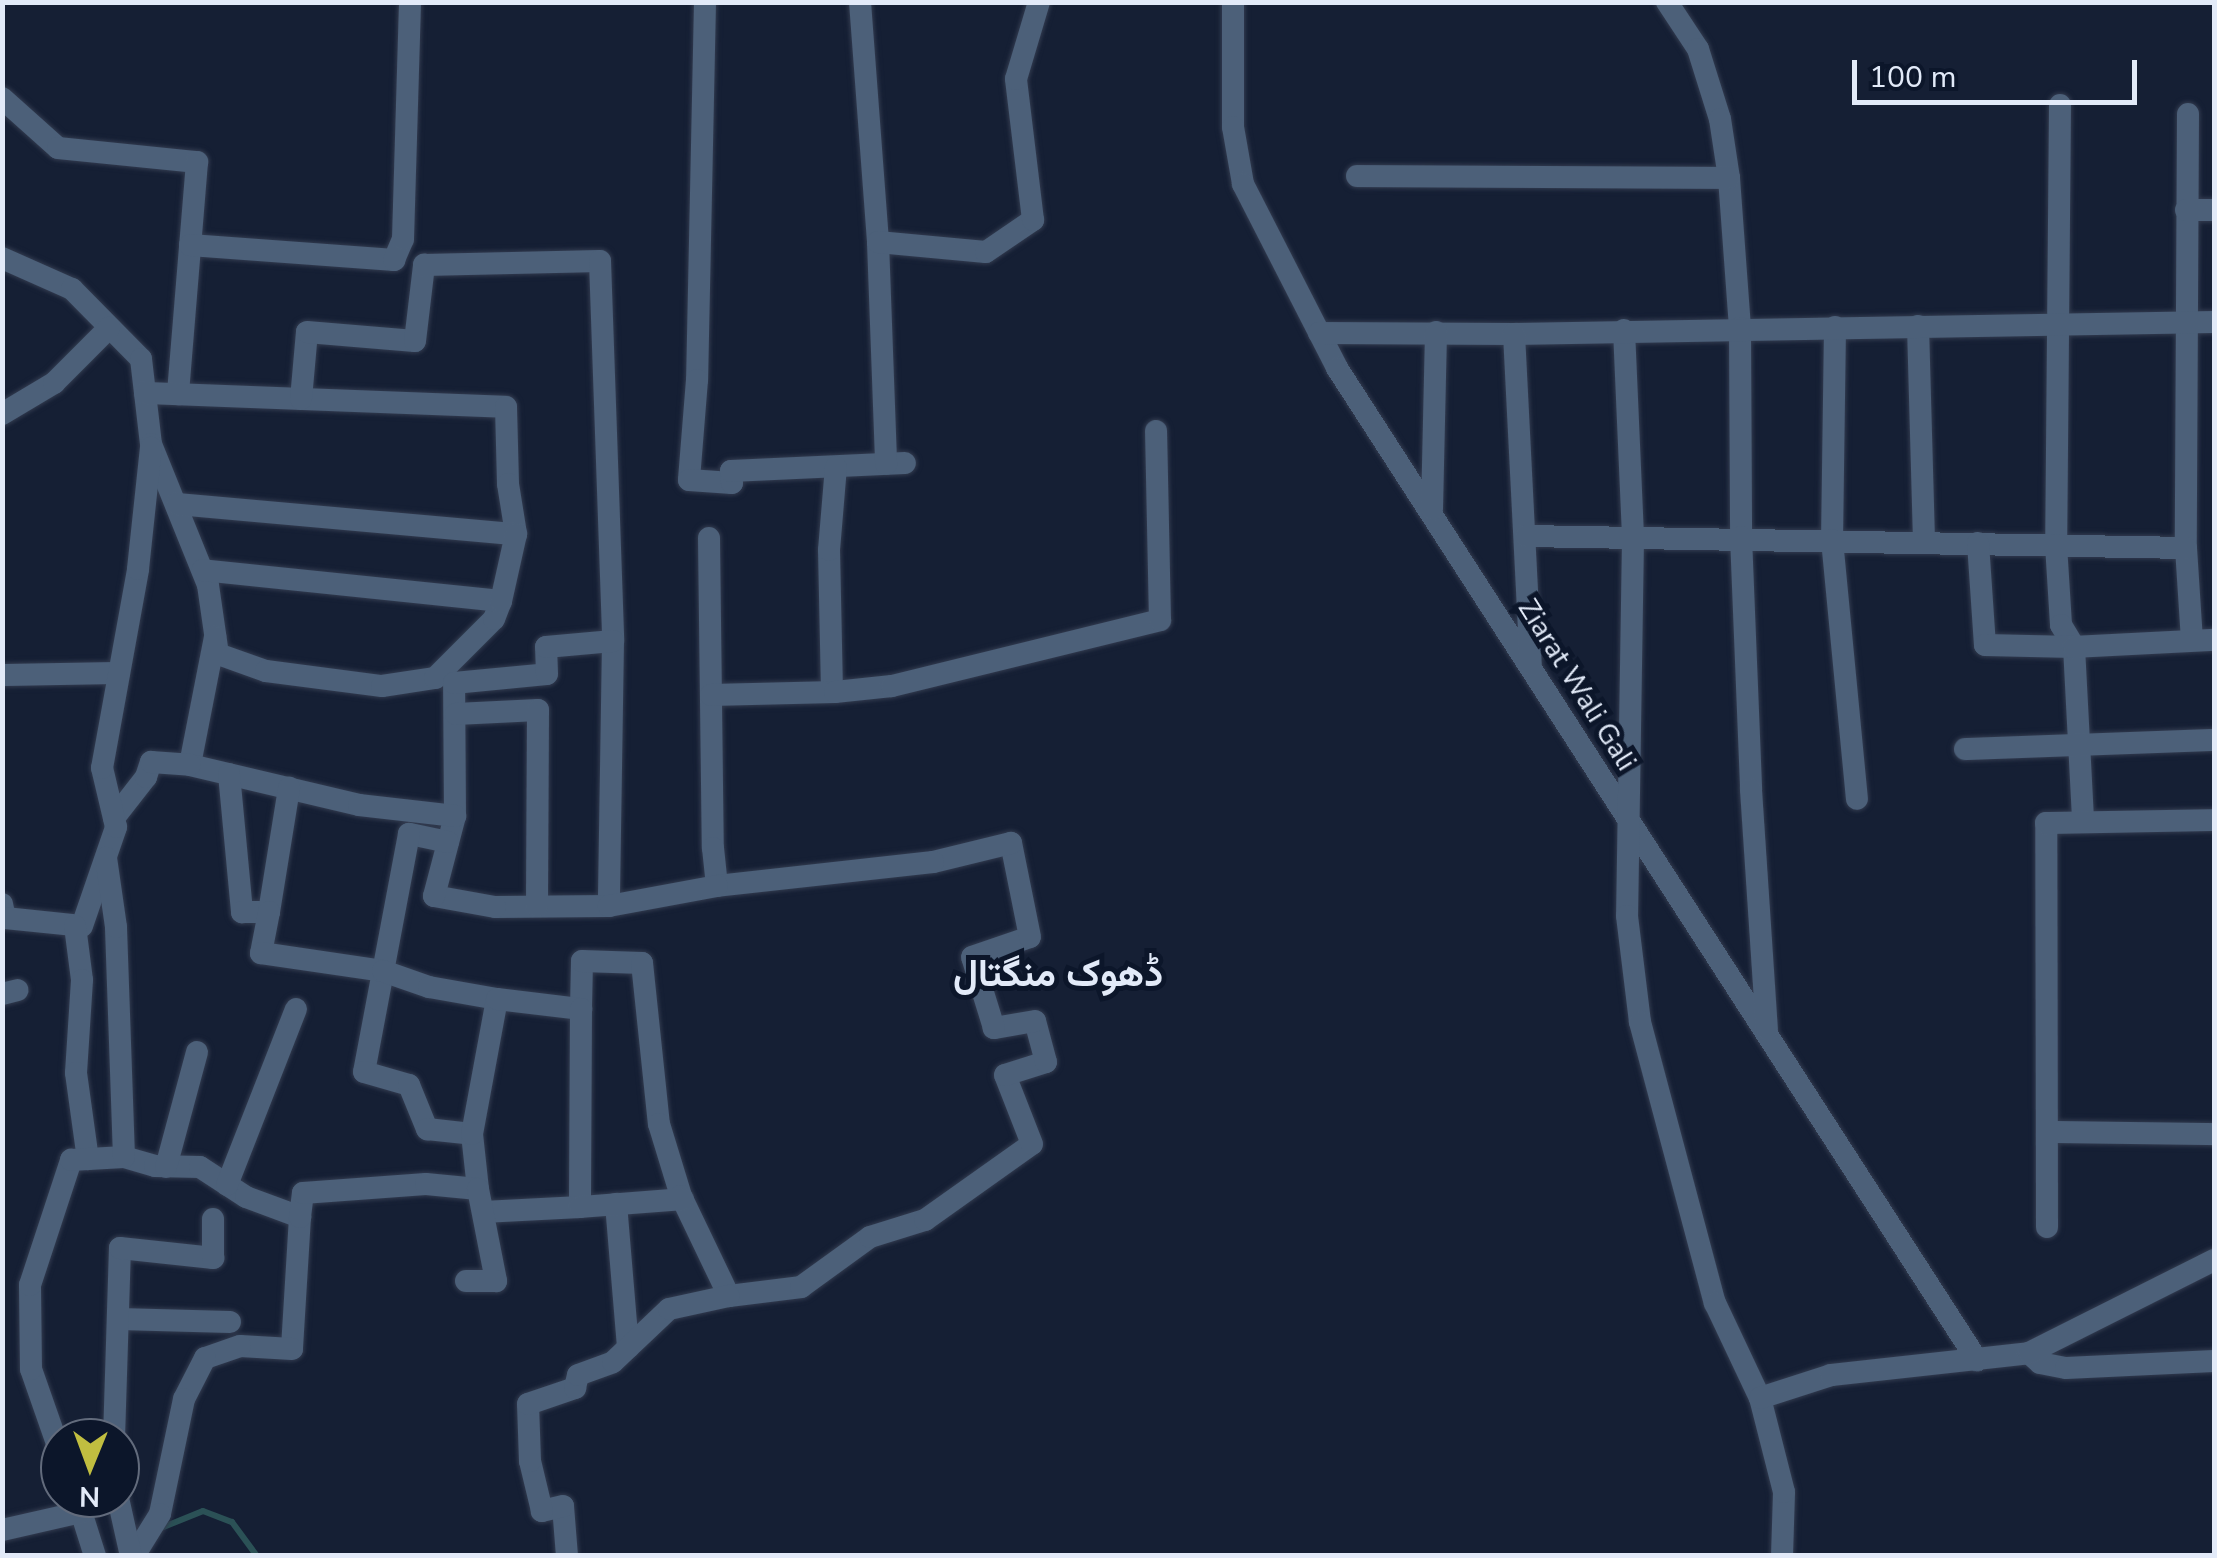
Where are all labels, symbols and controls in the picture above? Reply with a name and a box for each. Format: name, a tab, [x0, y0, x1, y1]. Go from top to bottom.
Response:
scale bar	[1857, 40, 2142, 102]
text: 100 m	[1869, 57, 1956, 98]
street label: Ziarat Wali Gali	[1511, 593, 1643, 777]
district label: ڈھوک منگتال	[953, 951, 1163, 997]
north arrow	[40, 1418, 140, 1518]
text: N	[79, 1477, 100, 1515]

